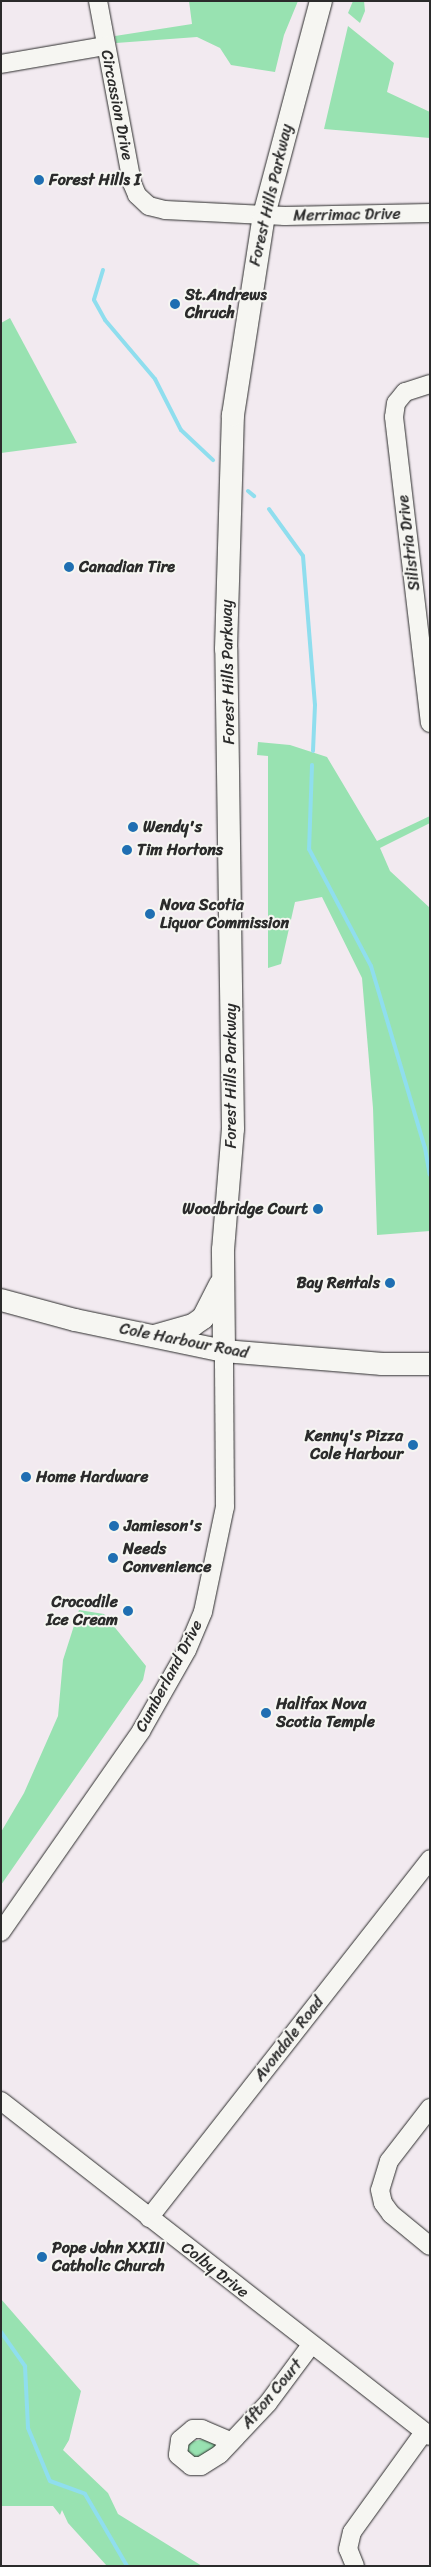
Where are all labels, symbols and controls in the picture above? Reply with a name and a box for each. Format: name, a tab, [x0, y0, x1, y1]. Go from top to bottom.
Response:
street label: Circassion Drive	[97, 48, 137, 162]
street label: Forest Hills Parkway	[245, 122, 297, 268]
place label: Forest Hills I	[49, 170, 141, 190]
marker: Forest Hills I	[33, 174, 45, 186]
street label: Merrimac Drive	[293, 204, 401, 226]
place label: St.Andrews Chruch	[185, 285, 267, 323]
marker: St.Andrews Chruch	[169, 298, 181, 310]
street label: Silistria Drive	[394, 494, 424, 592]
place label: Canadian Tire	[79, 557, 175, 577]
marker: Canadian Tire	[63, 561, 75, 573]
street label: Forest Hills Parkway	[217, 599, 239, 745]
place label: Wendy's	[143, 817, 202, 837]
marker: Wendy's	[127, 821, 139, 833]
place label: Tim Hortons	[137, 840, 224, 860]
marker: Tim Hortons	[121, 844, 133, 856]
place label: Nova Scotia Liquor Commission	[160, 895, 289, 933]
marker: Nova Scotia Liquor Commission	[144, 908, 156, 920]
street label: Forest Hills Parkway	[221, 1003, 241, 1149]
place label: Woodbridge Court	[182, 1199, 308, 1219]
marker: Woodbridge Court	[312, 1203, 324, 1215]
place label: Bay Rentals	[296, 1273, 380, 1293]
marker: Bay Rentals	[384, 1277, 396, 1289]
street label: Cole Harbour Road	[118, 1319, 250, 1363]
place label: Kenny's Pizza Cole Harbour	[305, 1426, 403, 1464]
marker: Kenny's Pizza Cole Harbour	[407, 1439, 419, 1451]
place label: Home Hardware	[36, 1467, 148, 1487]
marker: Home Hardware	[20, 1471, 32, 1483]
place label: Jamieson's	[124, 1516, 201, 1536]
marker: Jamieson's	[108, 1520, 120, 1532]
place label: Needs Convenience	[123, 1539, 212, 1577]
marker: Needs Convenience	[107, 1552, 119, 1564]
place label: Crocodile Ice Cream	[46, 1592, 118, 1630]
marker: Crocodile Ice Cream	[122, 1605, 134, 1617]
street label: Cumberland Drive	[131, 1617, 207, 1735]
place label: Halifax Nova Scotia Temple	[276, 1694, 375, 1732]
marker: Halifax Nova Scotia Temple	[260, 1707, 272, 1719]
street label: Avondale Road	[250, 1993, 328, 2085]
place label: Pope John XXIII Catholic Church	[52, 2238, 165, 2276]
street label: Colby Drive	[178, 2238, 252, 2302]
marker: Pope John XXIII Catholic Church	[36, 2251, 48, 2263]
street label: Afton Court	[237, 2355, 307, 2433]

